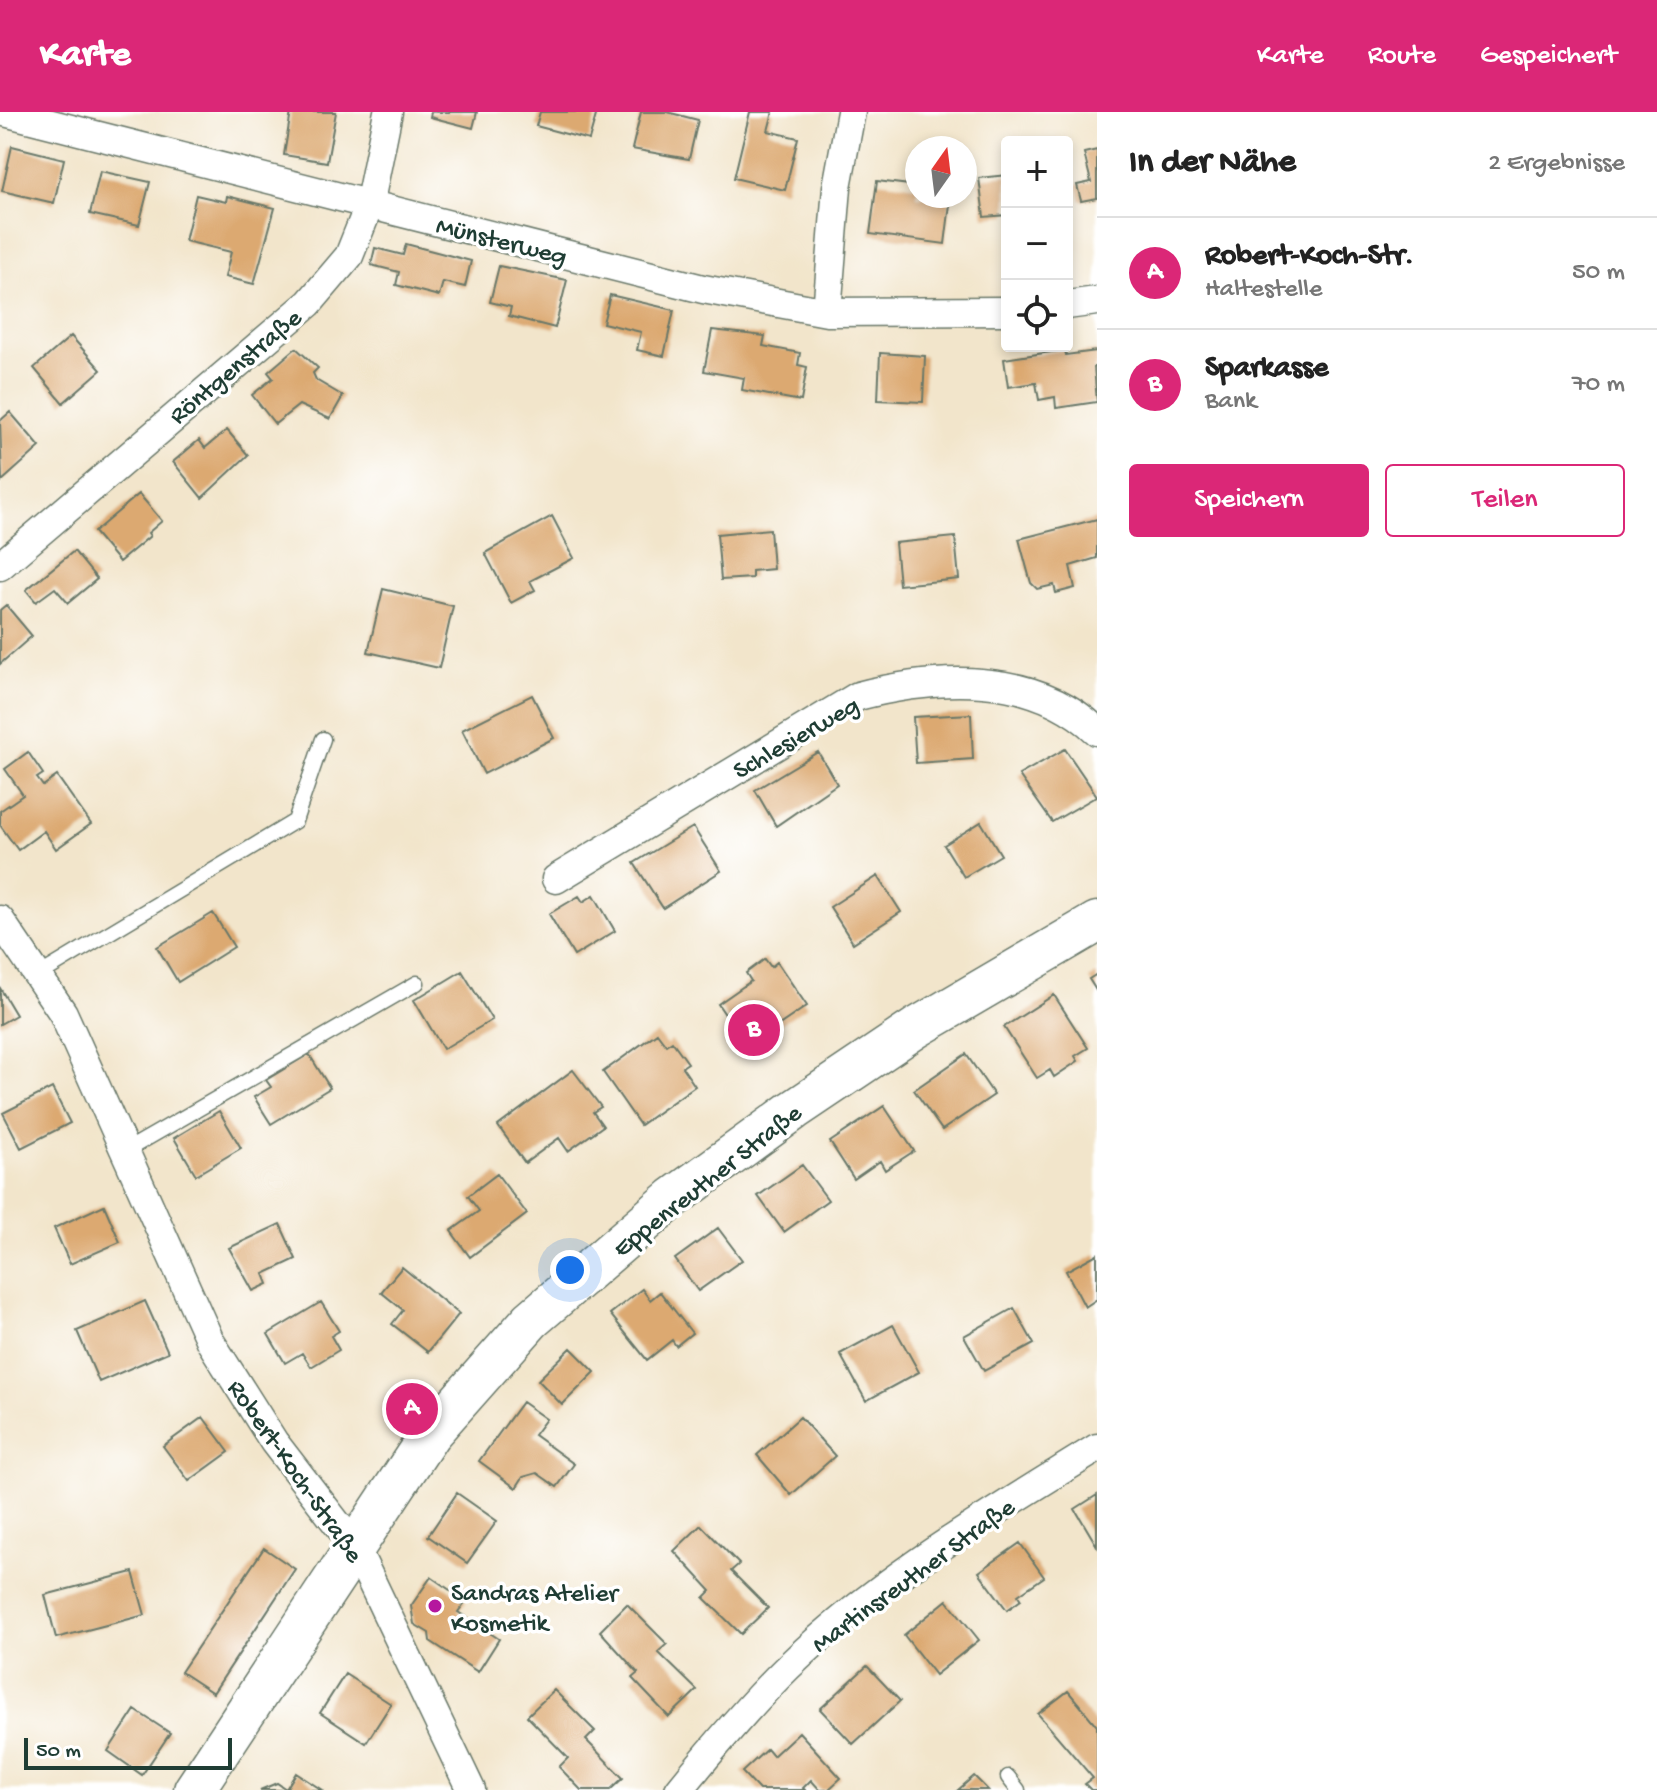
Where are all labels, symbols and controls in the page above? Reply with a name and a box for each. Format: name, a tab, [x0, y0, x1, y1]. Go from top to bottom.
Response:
text: Karte	[40, 34, 131, 78]
text: Karte	[1257, 40, 1324, 73]
text: Route	[1368, 40, 1436, 73]
text: Gespeichert	[1480, 40, 1617, 73]
north arrow	[905, 136, 977, 208]
map controls	[1001, 136, 1073, 352]
button: +	[1001, 136, 1073, 208]
text: In der Nähe	[1129, 144, 1296, 184]
text: 2 Ergebnisse	[1488, 149, 1625, 180]
button: −	[1001, 208, 1073, 280]
street label: Münsterweg	[432, 212, 570, 275]
text: Robert-Koch-Str.	[1205, 240, 1414, 275]
text: A	[1147, 258, 1163, 289]
text: 50 m	[1572, 258, 1625, 289]
text: Haltestelle	[1205, 275, 1323, 306]
button: locate	[1001, 280, 1073, 352]
street label: Röntgenstraße	[164, 304, 310, 433]
text: Sparkasse	[1205, 352, 1329, 387]
text: B	[1148, 370, 1162, 401]
text: 70 m	[1572, 370, 1625, 401]
text: Bank	[1205, 387, 1257, 418]
button: Speichern	[1129, 464, 1369, 537]
button: Teilen	[1385, 464, 1625, 537]
street label: Schlesierweg	[729, 691, 866, 788]
pin: B	[728, 1000, 780, 1060]
street label: Eppenreuther Straße	[608, 1099, 810, 1266]
your location	[550, 1250, 590, 1290]
street label: Robert-Koch-Straße	[219, 1375, 368, 1571]
pin: A	[386, 1379, 438, 1439]
street label: Martinsreuther Straße	[807, 1493, 1023, 1662]
place label: Sandras Atelier Kosmetik	[451, 1580, 621, 1641]
marker: Sandras Atelier Kosmetik	[426, 1597, 444, 1615]
scale bar	[24, 1734, 232, 1770]
text: 50 m	[36, 1739, 81, 1765]

